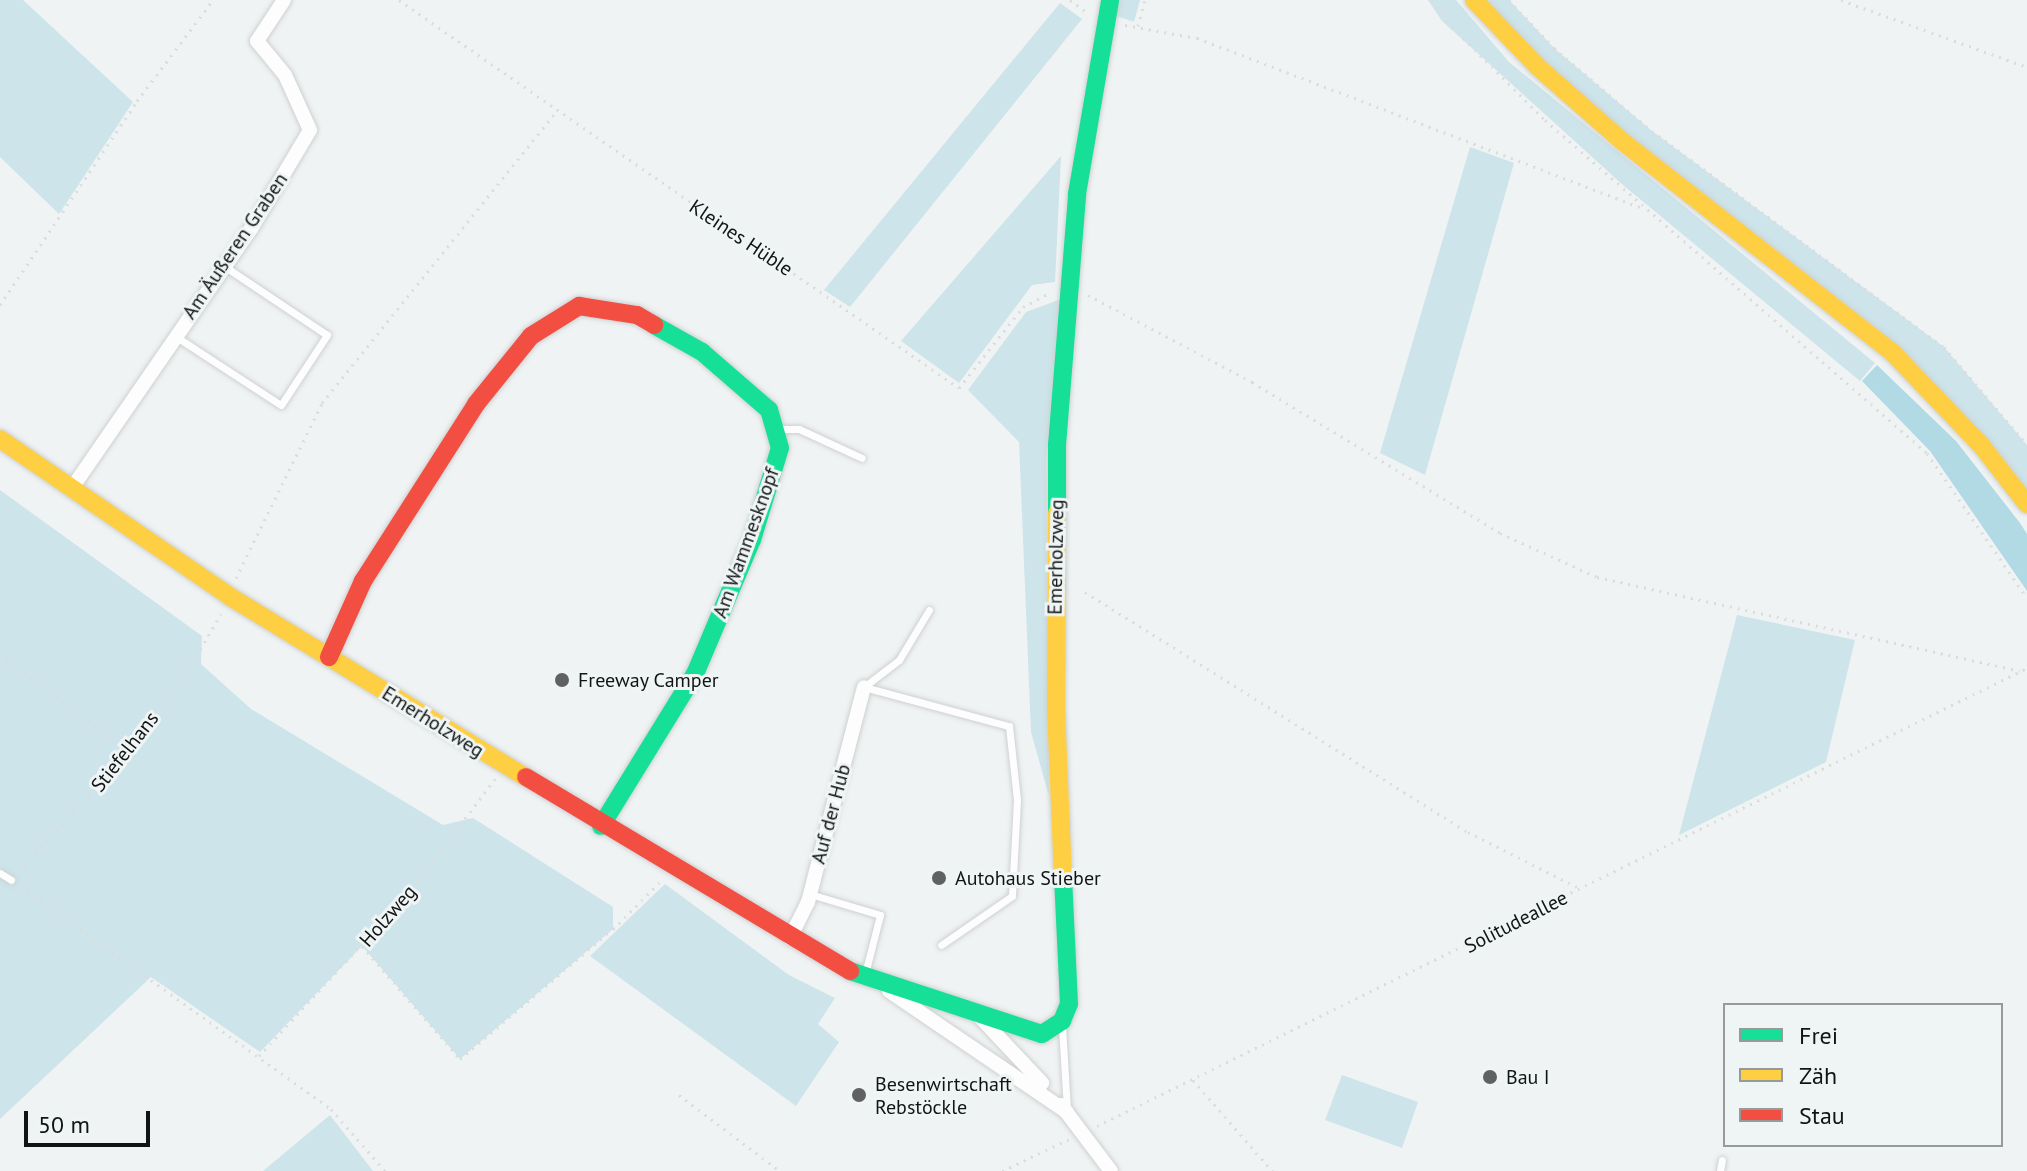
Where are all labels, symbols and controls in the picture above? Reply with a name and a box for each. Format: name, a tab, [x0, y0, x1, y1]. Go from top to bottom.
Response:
street label: Am Äußeren Graben	[177, 168, 293, 324]
street label: Kleines Hüble	[685, 195, 797, 281]
street label: Am Wammesknopf	[708, 465, 784, 621]
street label: Emerholzweg	[1043, 499, 1069, 615]
place label: Freeway Camper	[578, 668, 719, 692]
marker: Freeway Camper	[553, 671, 571, 689]
street label: Emerholzweg	[378, 681, 488, 763]
street label: Stiefelhans	[86, 707, 164, 797]
street label: Auf der Hub	[806, 761, 856, 867]
place label: Autohaus Stieber	[955, 866, 1101, 890]
marker: Autohaus Stieber	[930, 869, 948, 887]
street label: Holzweg	[355, 880, 421, 952]
street label: Solitudeallee	[1460, 886, 1572, 958]
legend	[1723, 1003, 2003, 1147]
text: Frei	[1799, 1020, 1838, 1051]
text: Zäh	[1799, 1060, 1837, 1091]
place label: Bau I	[1506, 1065, 1550, 1089]
marker: Bau I	[1481, 1068, 1499, 1086]
place label: Besenwirtschaft Rebstöckle	[875, 1072, 1012, 1119]
marker: Besenwirtschaft Rebstöckle	[850, 1086, 868, 1104]
scale bar	[28, 1095, 154, 1145]
text: Stau	[1799, 1100, 1845, 1131]
text: 50 m	[38, 1109, 90, 1140]

